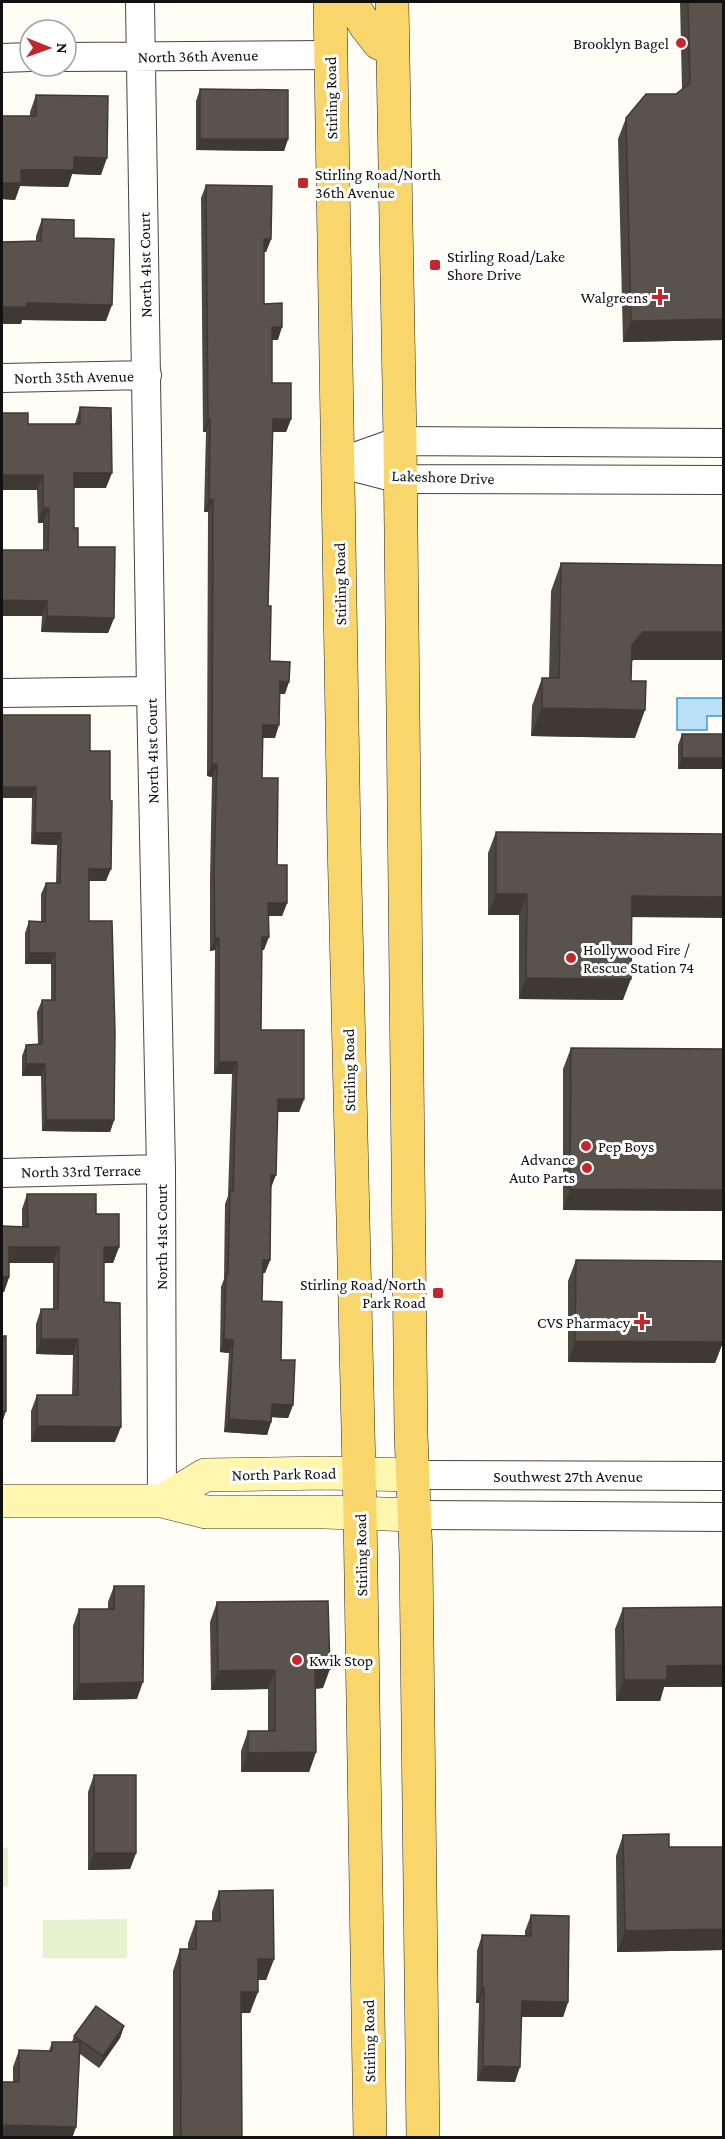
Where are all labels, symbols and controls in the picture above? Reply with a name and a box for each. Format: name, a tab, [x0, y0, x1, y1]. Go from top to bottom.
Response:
north arrow	[18, 18, 78, 78]
place label: Brooklyn Bagel	[573, 35, 669, 53]
marker: Brooklyn Bagel	[674, 36, 688, 50]
text: N	[54, 43, 71, 54]
street label: North 36th Avenue	[138, 46, 258, 66]
street label: Stirling Road	[322, 56, 341, 139]
place label: Stirling Road/North 36th Avenue	[315, 166, 441, 201]
marker: Stirling Road/North 36th Avenue	[296, 176, 310, 190]
street label: North 41st Court	[136, 211, 154, 318]
place label: Stirling Road/Lake Shore Drive	[447, 248, 565, 283]
marker: Stirling Road/Lake Shore Drive	[428, 258, 442, 272]
place label: Walgreens	[580, 289, 648, 307]
marker: Walgreens	[653, 290, 667, 304]
street label: North 35th Avenue	[14, 367, 134, 387]
street label: Lakeshore Drive	[391, 467, 495, 487]
street label: Stirling Road	[331, 542, 350, 625]
street label: North 41st Court	[143, 697, 161, 804]
place label: Hollywood Fire / Rescue Station 74	[583, 941, 694, 976]
marker: Hollywood Fire / Rescue Station 74	[564, 951, 578, 965]
street label: Stirling Road	[340, 1028, 359, 1111]
place label: Pep Boys	[598, 1138, 654, 1156]
marker: Pep Boys	[579, 1139, 593, 1153]
place label: Advance Auto Parts	[509, 1151, 575, 1186]
street label: North 33rd Terrace	[21, 1161, 141, 1181]
marker: Advance Auto Parts	[580, 1161, 594, 1175]
street label: North 41st Court	[153, 1183, 170, 1290]
place label: Stirling Road/North Park Road	[300, 1276, 427, 1311]
marker: Stirling Road/North Park Road	[431, 1286, 445, 1300]
place label: CVS Pharmacy	[537, 1314, 631, 1332]
marker: CVS Pharmacy	[635, 1315, 649, 1329]
street label: North Park Road	[231, 1465, 337, 1483]
street label: Southwest 27th Avenue	[493, 1468, 643, 1485]
street label: Stirling Road	[352, 1513, 371, 1596]
place label: Kwik Stop	[309, 1652, 373, 1670]
marker: Kwik Stop	[290, 1653, 304, 1667]
street label: Stirling Road	[360, 1999, 379, 2082]

